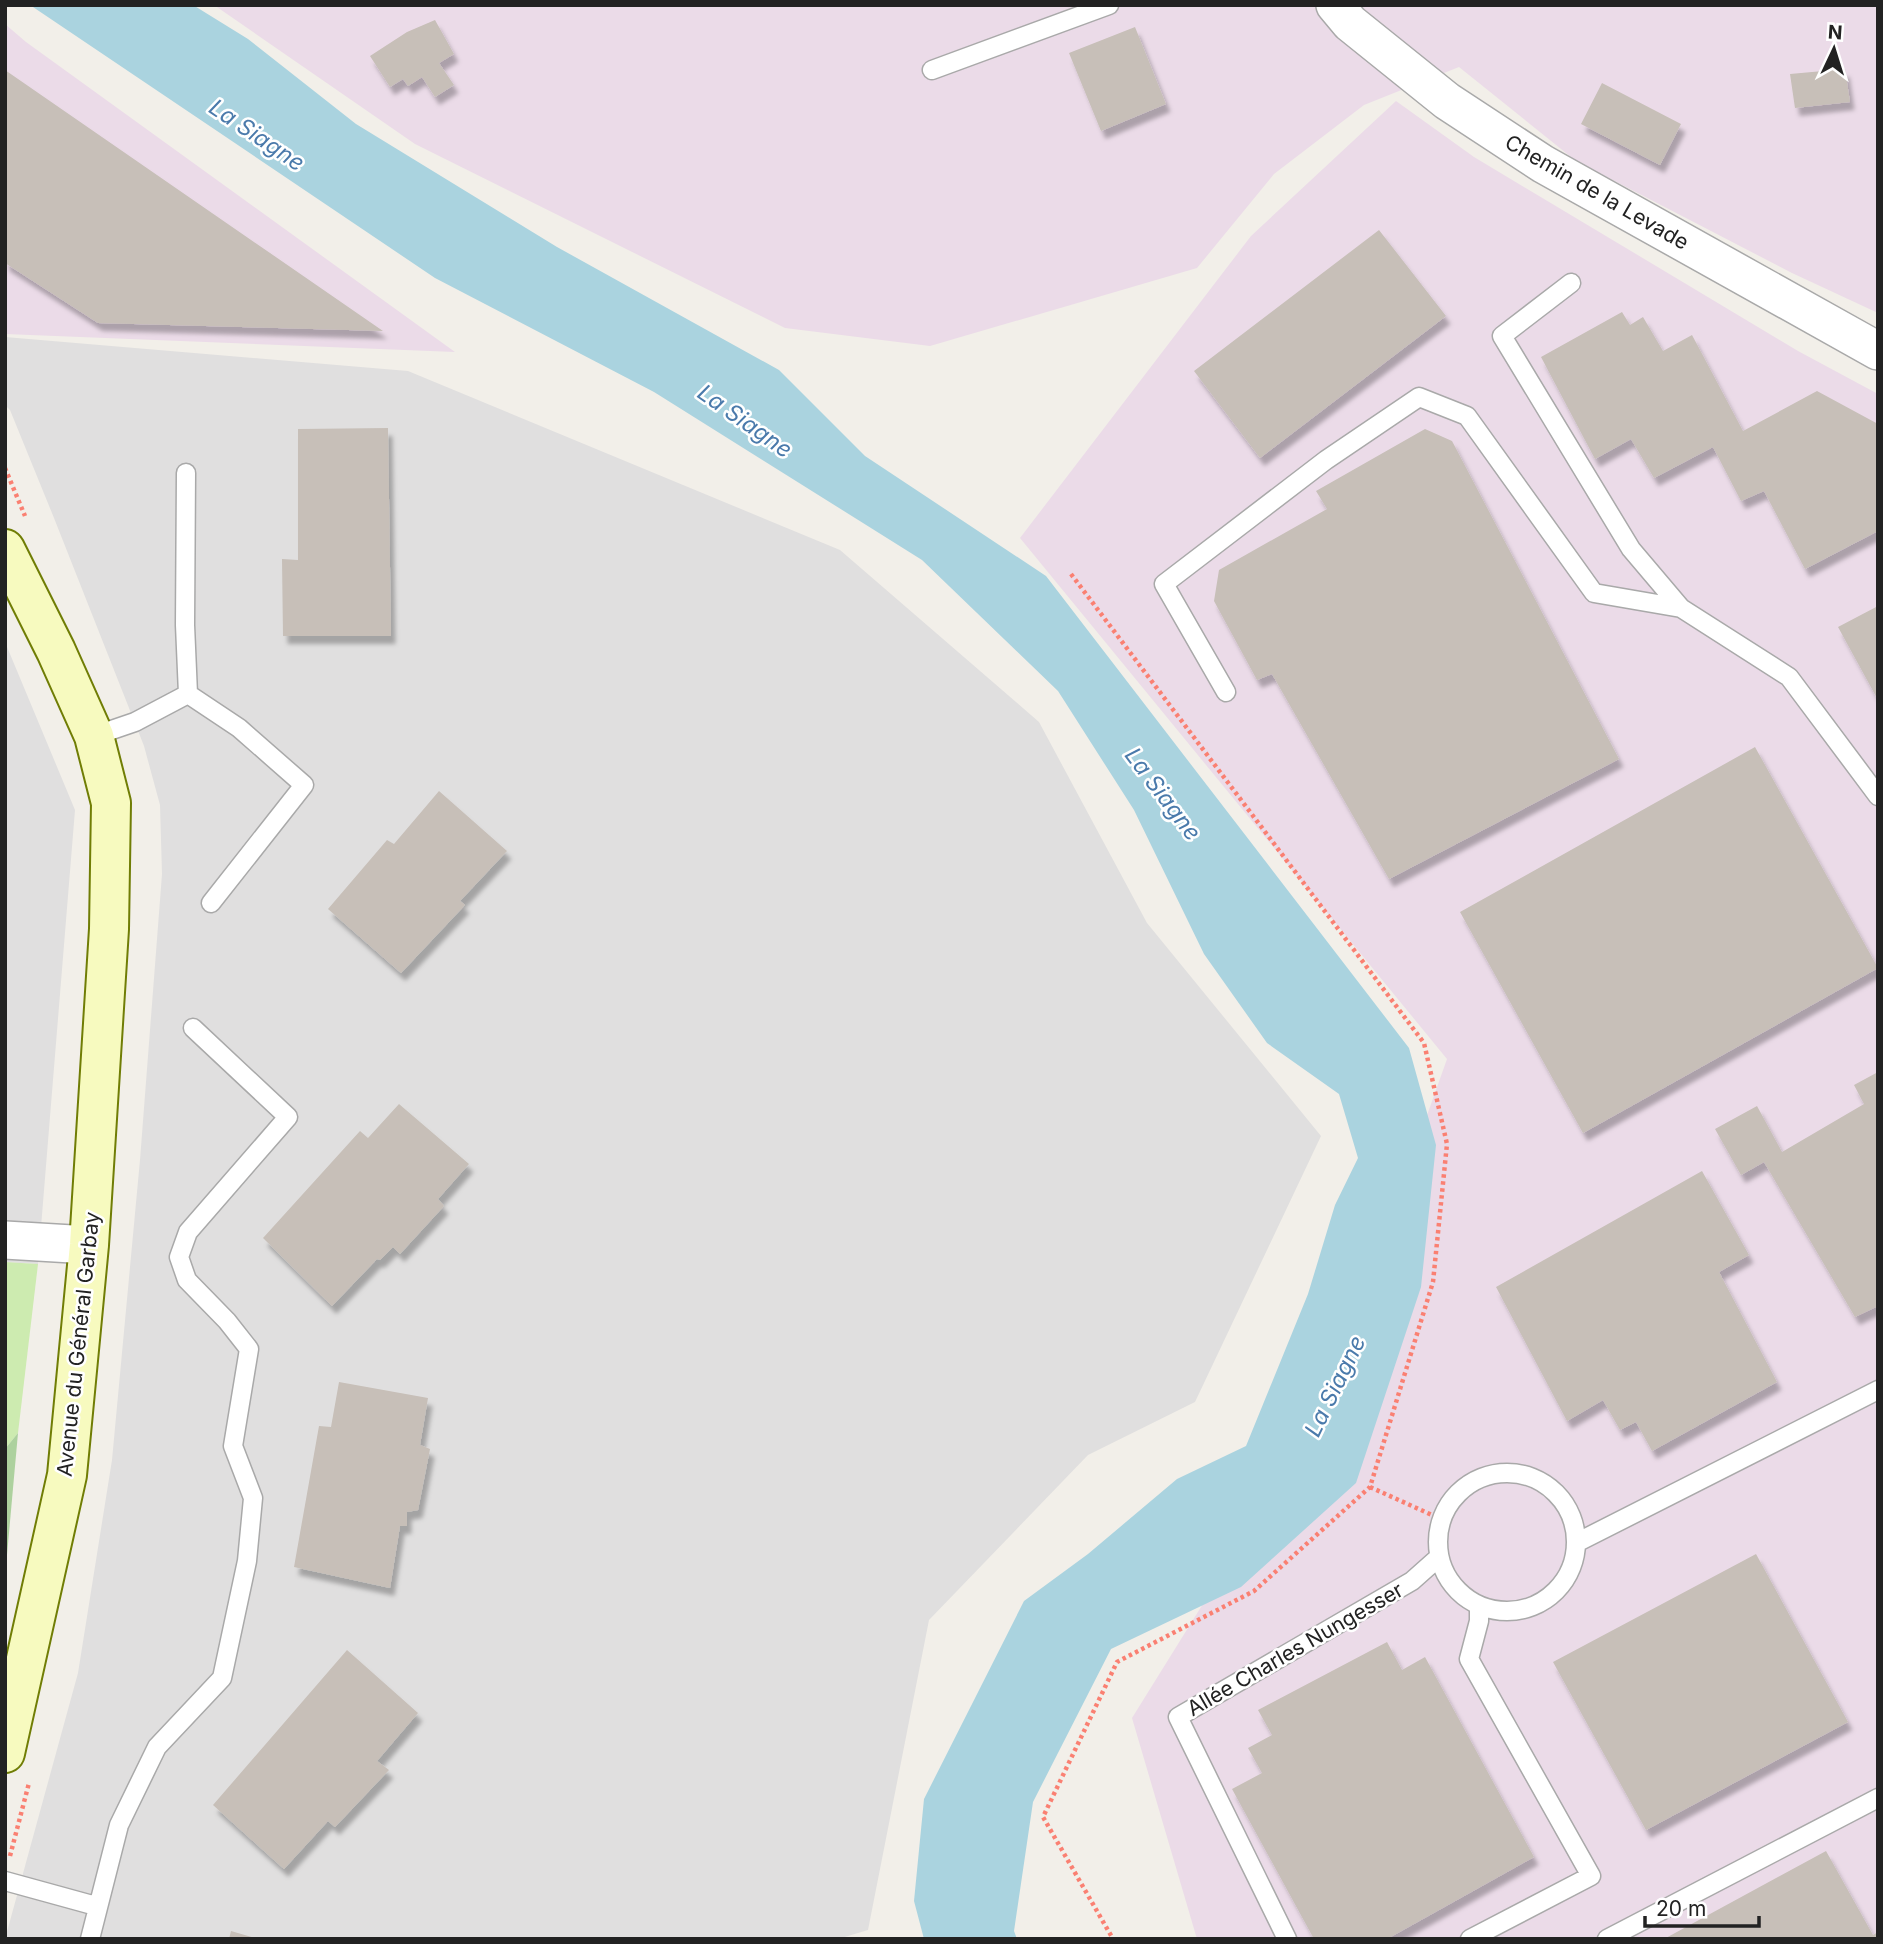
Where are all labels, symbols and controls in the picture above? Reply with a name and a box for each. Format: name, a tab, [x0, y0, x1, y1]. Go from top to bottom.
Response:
north arrow	[1799, 14, 1869, 84]
text: N	[1827, 21, 1843, 45]
water label: La Siagne	[204, 93, 310, 177]
street label: Chemin de la Levade	[1501, 129, 1693, 255]
water label: La Siagne	[692, 378, 798, 464]
water label: La Siagne	[1119, 742, 1207, 846]
street label: Avenue du Général Garbay	[52, 1210, 104, 1478]
water label: La Siagne	[1299, 1331, 1371, 1441]
street label: Allée Charles Nungesser	[1183, 1577, 1408, 1721]
scale bar	[1645, 1884, 1759, 1928]
text: 20 m	[1656, 1896, 1706, 1921]

